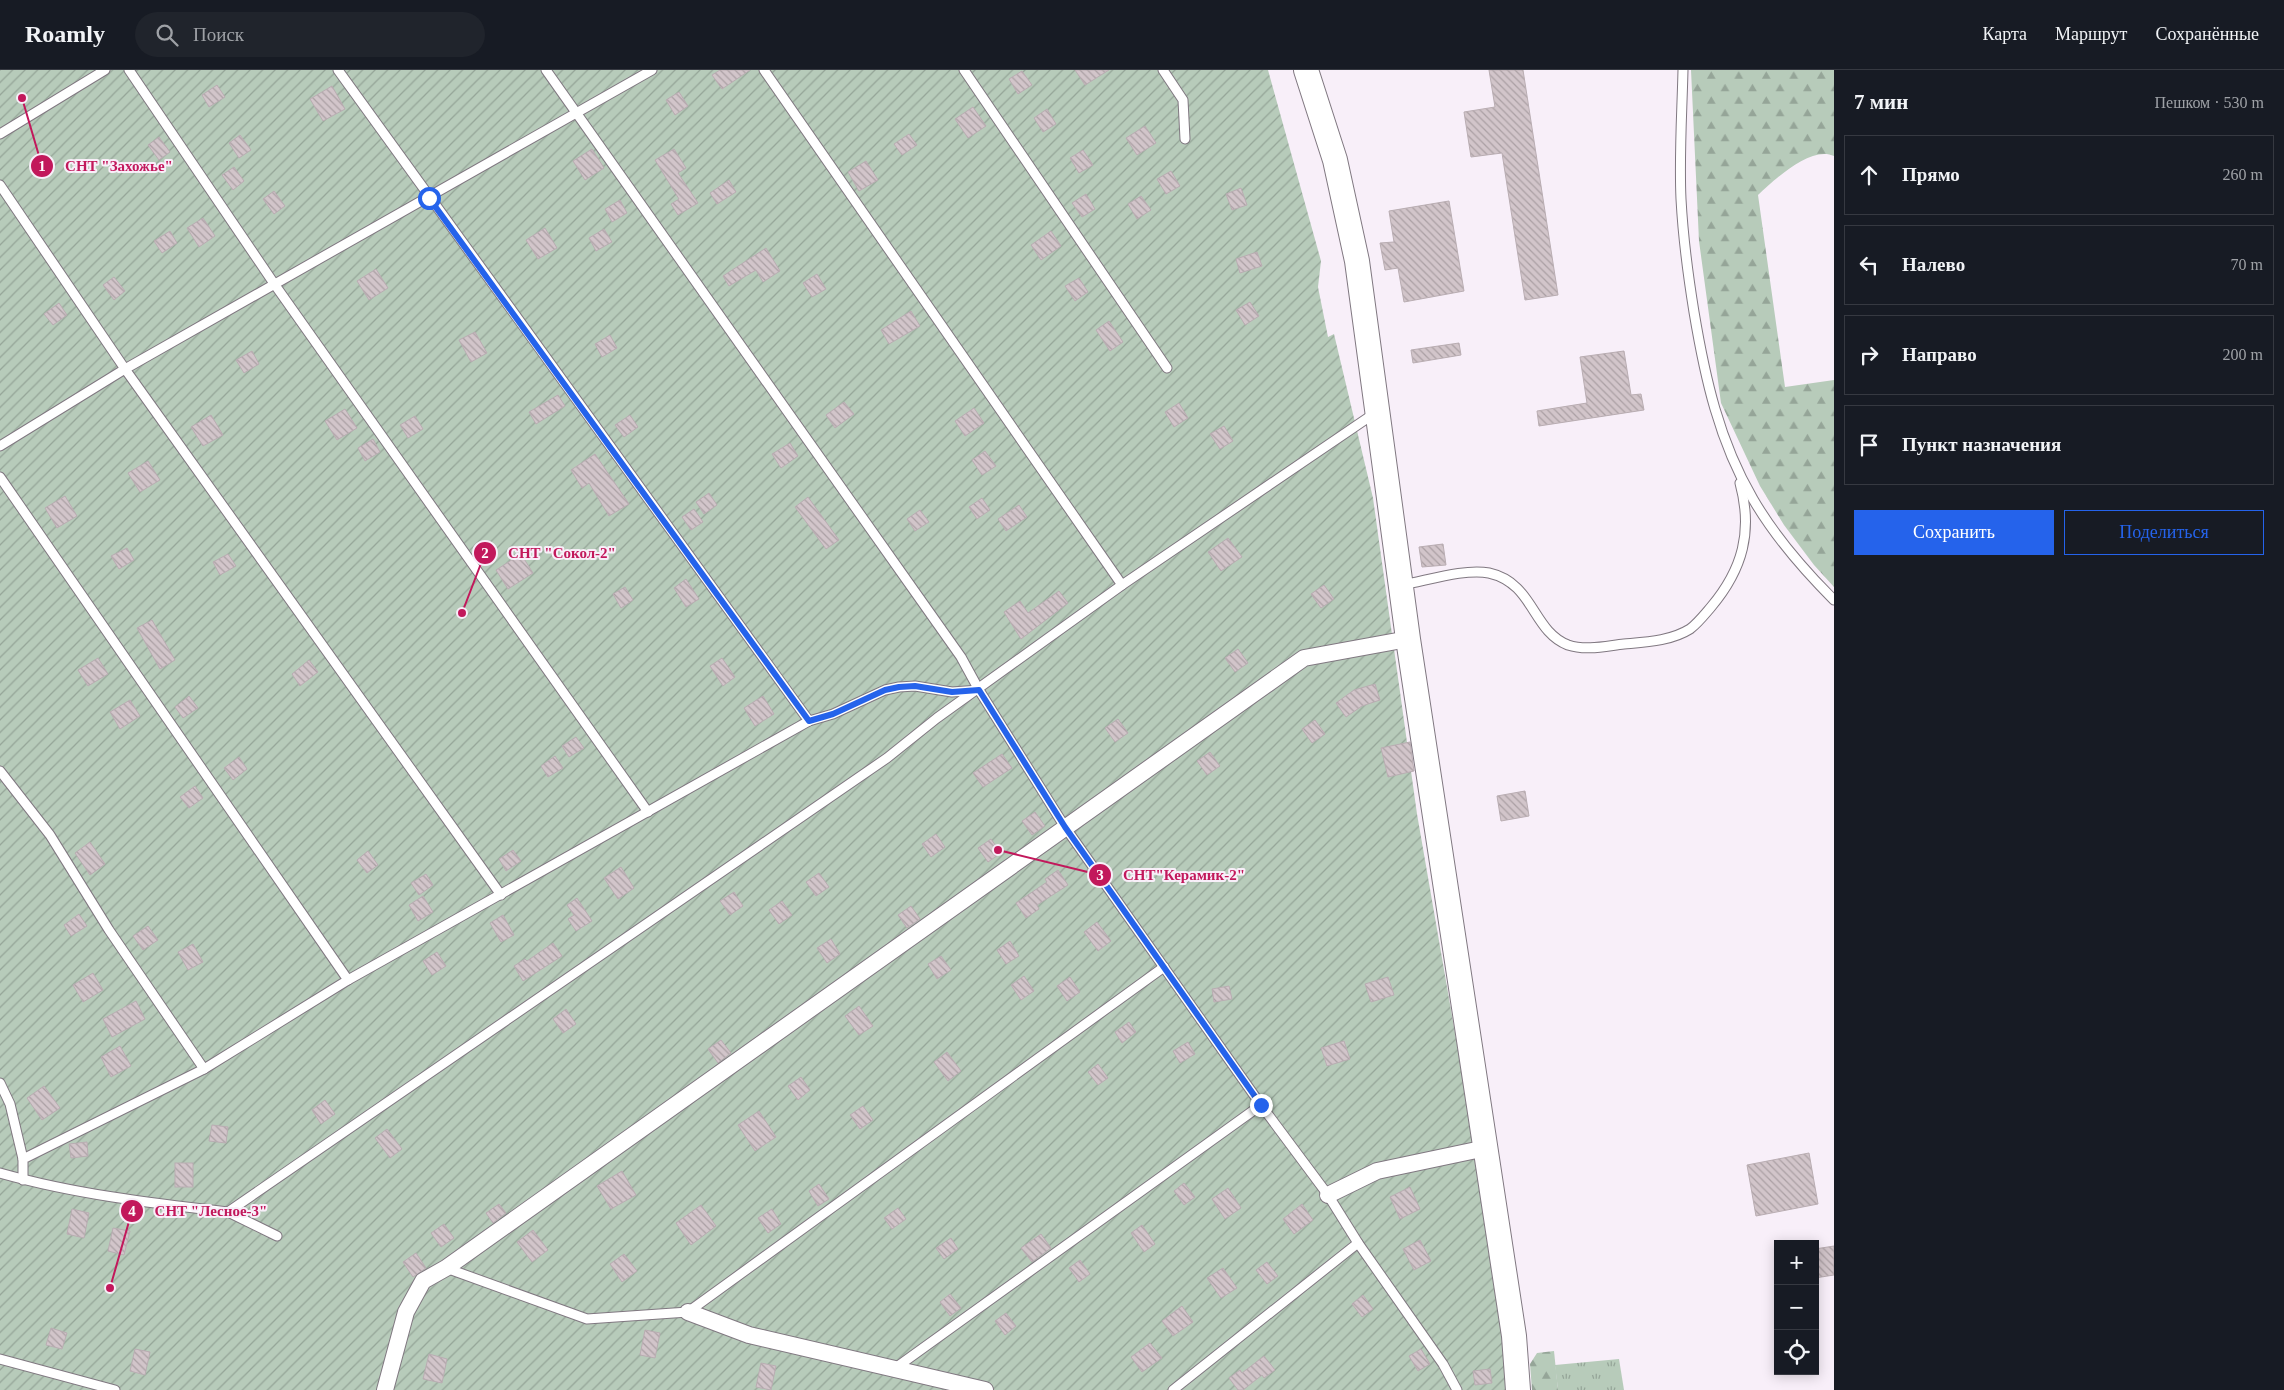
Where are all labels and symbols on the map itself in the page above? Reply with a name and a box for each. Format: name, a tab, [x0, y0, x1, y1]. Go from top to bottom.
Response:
callout: СНТ "Захожье"	[30, 151, 183, 181]
text: 1	[38, 158, 46, 174]
text: СНТ "Захожье"	[65, 158, 173, 174]
route start	[418, 187, 441, 210]
callout: СНТ "Сокол-2"	[473, 538, 626, 568]
text: 2	[481, 545, 489, 561]
text: СНТ "Сокол-2"	[508, 545, 616, 561]
callout: СНТ"Керамик-2"	[1088, 860, 1255, 890]
text: 3	[1096, 867, 1104, 883]
text: СНТ"Керамик-2"	[1123, 867, 1245, 883]
route end	[1250, 1094, 1273, 1117]
callout: СНТ "Лесное-3"	[120, 1196, 277, 1226]
text: 4	[128, 1203, 136, 1219]
text: СНТ "Лесное-3"	[155, 1203, 267, 1219]

